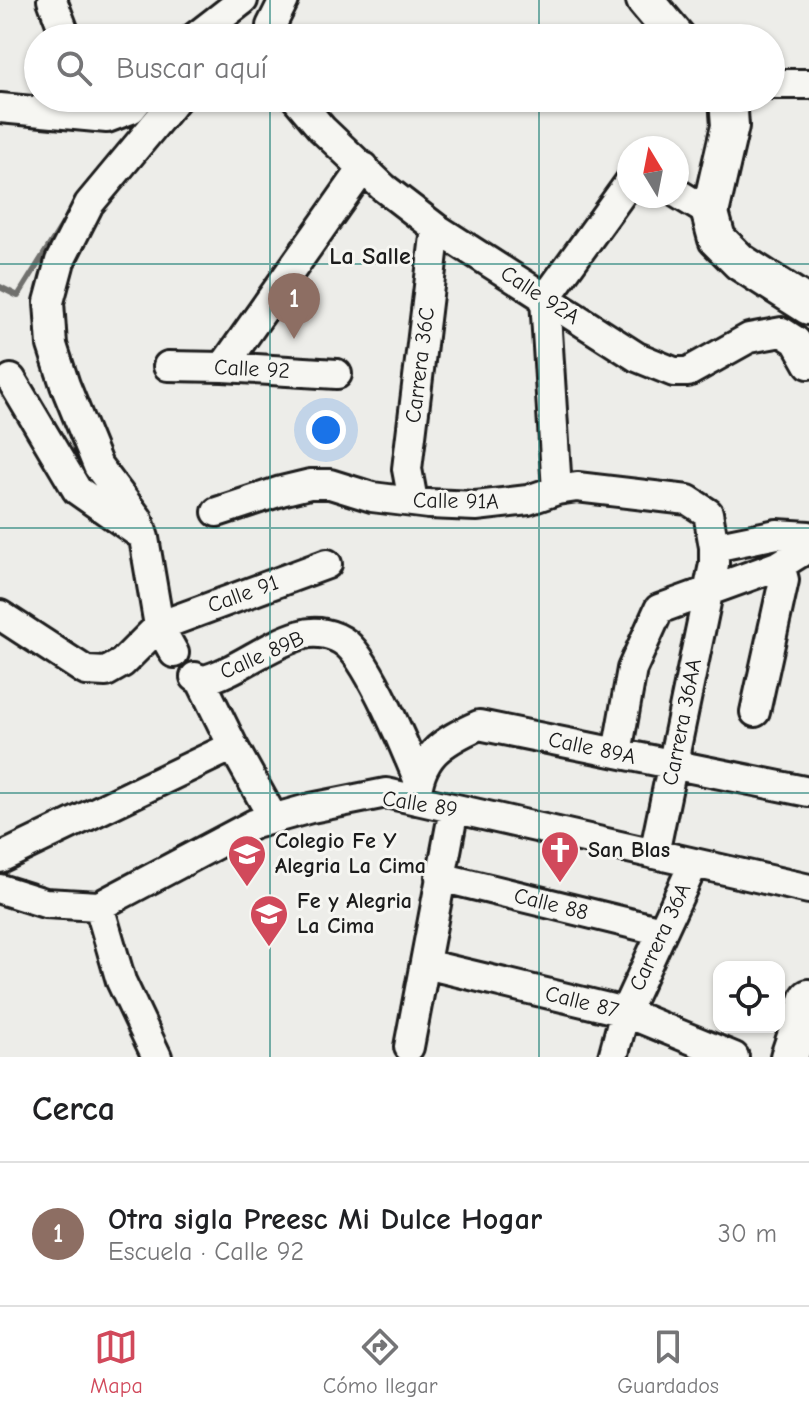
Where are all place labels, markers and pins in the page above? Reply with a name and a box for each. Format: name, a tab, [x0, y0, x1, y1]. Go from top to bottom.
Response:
pin: 1	[268, 273, 320, 339]
place label: Colegio Fe Y Alegria La Cima	[275, 828, 426, 879]
church icon: San Blas	[539, 829, 581, 884]
school or university icon: Colegio Fe Y Alegria La Cima	[226, 833, 268, 888]
place label: San Blas	[588, 837, 670, 863]
place label: Fe y Alegria La Cima	[297, 888, 412, 939]
school or university icon: Fe y Alegria La Cima	[248, 893, 290, 948]

